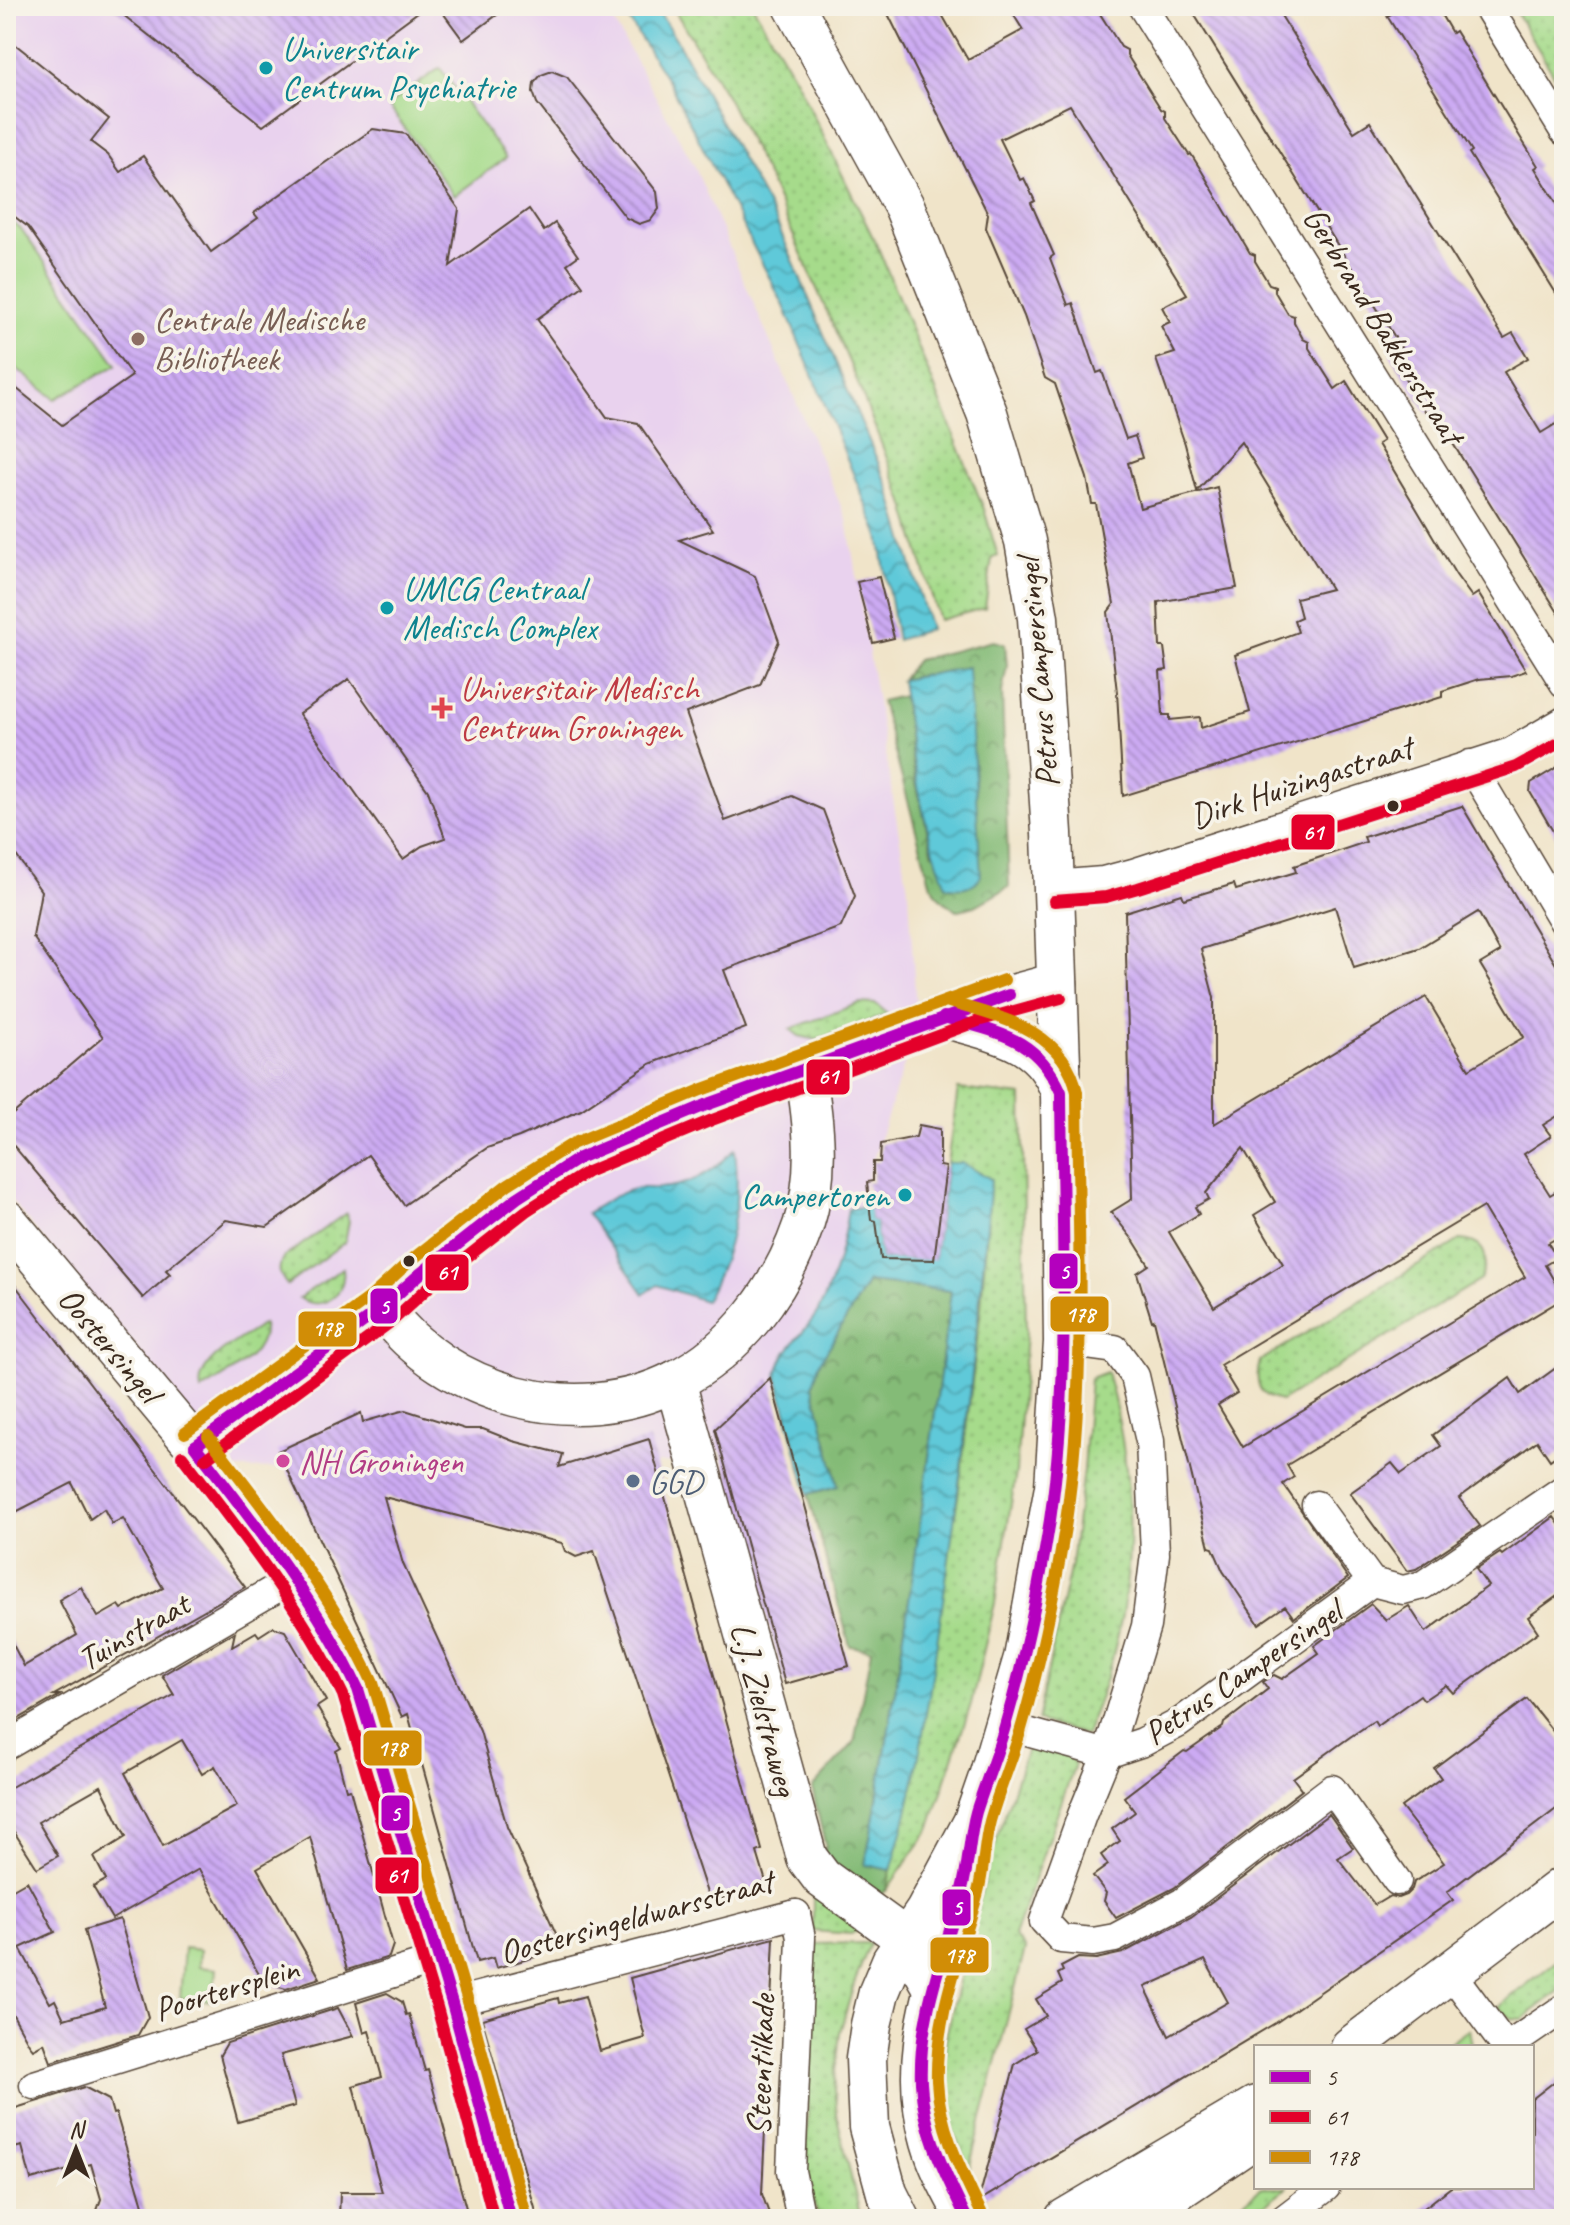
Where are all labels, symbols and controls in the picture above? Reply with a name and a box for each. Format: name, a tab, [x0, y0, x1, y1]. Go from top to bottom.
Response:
place label: Universitair Centrum Psychiatrie	[282, 27, 518, 109]
marker: Universitair Centrum Psychiatrie	[257, 59, 275, 77]
street label: Gerbrand Bakkerstraat	[1293, 199, 1476, 456]
place label: Centrale Medische Bibliotheek	[154, 298, 366, 380]
marker: Centrale Medische Bibliotheek	[129, 330, 147, 348]
street label: Petrus Campersingel	[1006, 551, 1069, 789]
place label: UMCG Centraal Medisch Complex	[403, 567, 599, 649]
marker: UMCG Centraal Medisch Complex	[378, 599, 396, 617]
place label: Universitair Medisch Centrum Groningen	[460, 667, 701, 749]
marker: Universitair Medisch Centrum Groningen	[431, 697, 453, 719]
street label: Dirk Huizingastraat	[1185, 724, 1422, 838]
unlabelled marker	[1385, 798, 1401, 814]
line badge: 61	[1290, 813, 1336, 851]
text: 61	[1303, 819, 1325, 847]
line badge: 61	[805, 1058, 851, 1096]
text: 61	[818, 1063, 840, 1091]
place label: Campertoren	[741, 1174, 891, 1217]
marker: Campertoren	[896, 1186, 914, 1204]
line badge: 5	[1048, 1252, 1079, 1290]
unlabelled marker	[401, 1253, 417, 1269]
line badge: 61	[424, 1253, 470, 1292]
text: 5	[1059, 1258, 1071, 1286]
text: 61	[437, 1259, 459, 1287]
street label: Oostersingel	[49, 1278, 174, 1416]
line badge: 5	[369, 1287, 399, 1325]
text: 5	[379, 1293, 391, 1321]
line badge: 178	[1049, 1295, 1110, 1333]
text: 178	[1065, 1301, 1098, 1329]
line badge: 178	[297, 1310, 358, 1348]
text: 178	[312, 1315, 345, 1343]
place label: NH Groningen	[299, 1440, 464, 1483]
marker: NH Groningen	[274, 1452, 292, 1470]
place label: GGD	[649, 1460, 705, 1503]
marker: GGD	[624, 1472, 642, 1490]
street label: Tuinstraat	[70, 1580, 200, 1681]
street label: Petrus Campersingel	[1135, 1587, 1355, 1754]
street label: L.J. Zielstraweg	[721, 1618, 809, 1802]
line badge: 178	[362, 1729, 423, 1767]
text: 178	[377, 1735, 410, 1763]
line badge: 5	[380, 1794, 411, 1832]
text: 5	[390, 1800, 402, 1828]
line badge: 61	[374, 1856, 420, 1895]
street label: Oostersingeldwarsstraat	[495, 1858, 782, 1974]
text: 61	[387, 1862, 409, 1890]
line badge: 5	[941, 1888, 972, 1927]
text: 5	[952, 1894, 964, 1922]
line badge: 178	[929, 1936, 990, 1974]
text: 178	[944, 1942, 977, 1970]
street label: Poortersplein	[149, 1946, 305, 2031]
street label: Steentilkade	[737, 1992, 785, 2136]
legend	[1254, 2045, 1534, 2189]
text: 5	[1326, 2062, 1338, 2092]
text: 61	[1326, 2102, 1349, 2132]
north arrow	[36, 2109, 116, 2189]
text: N	[69, 2116, 86, 2144]
text: 178	[1326, 2142, 1361, 2172]

